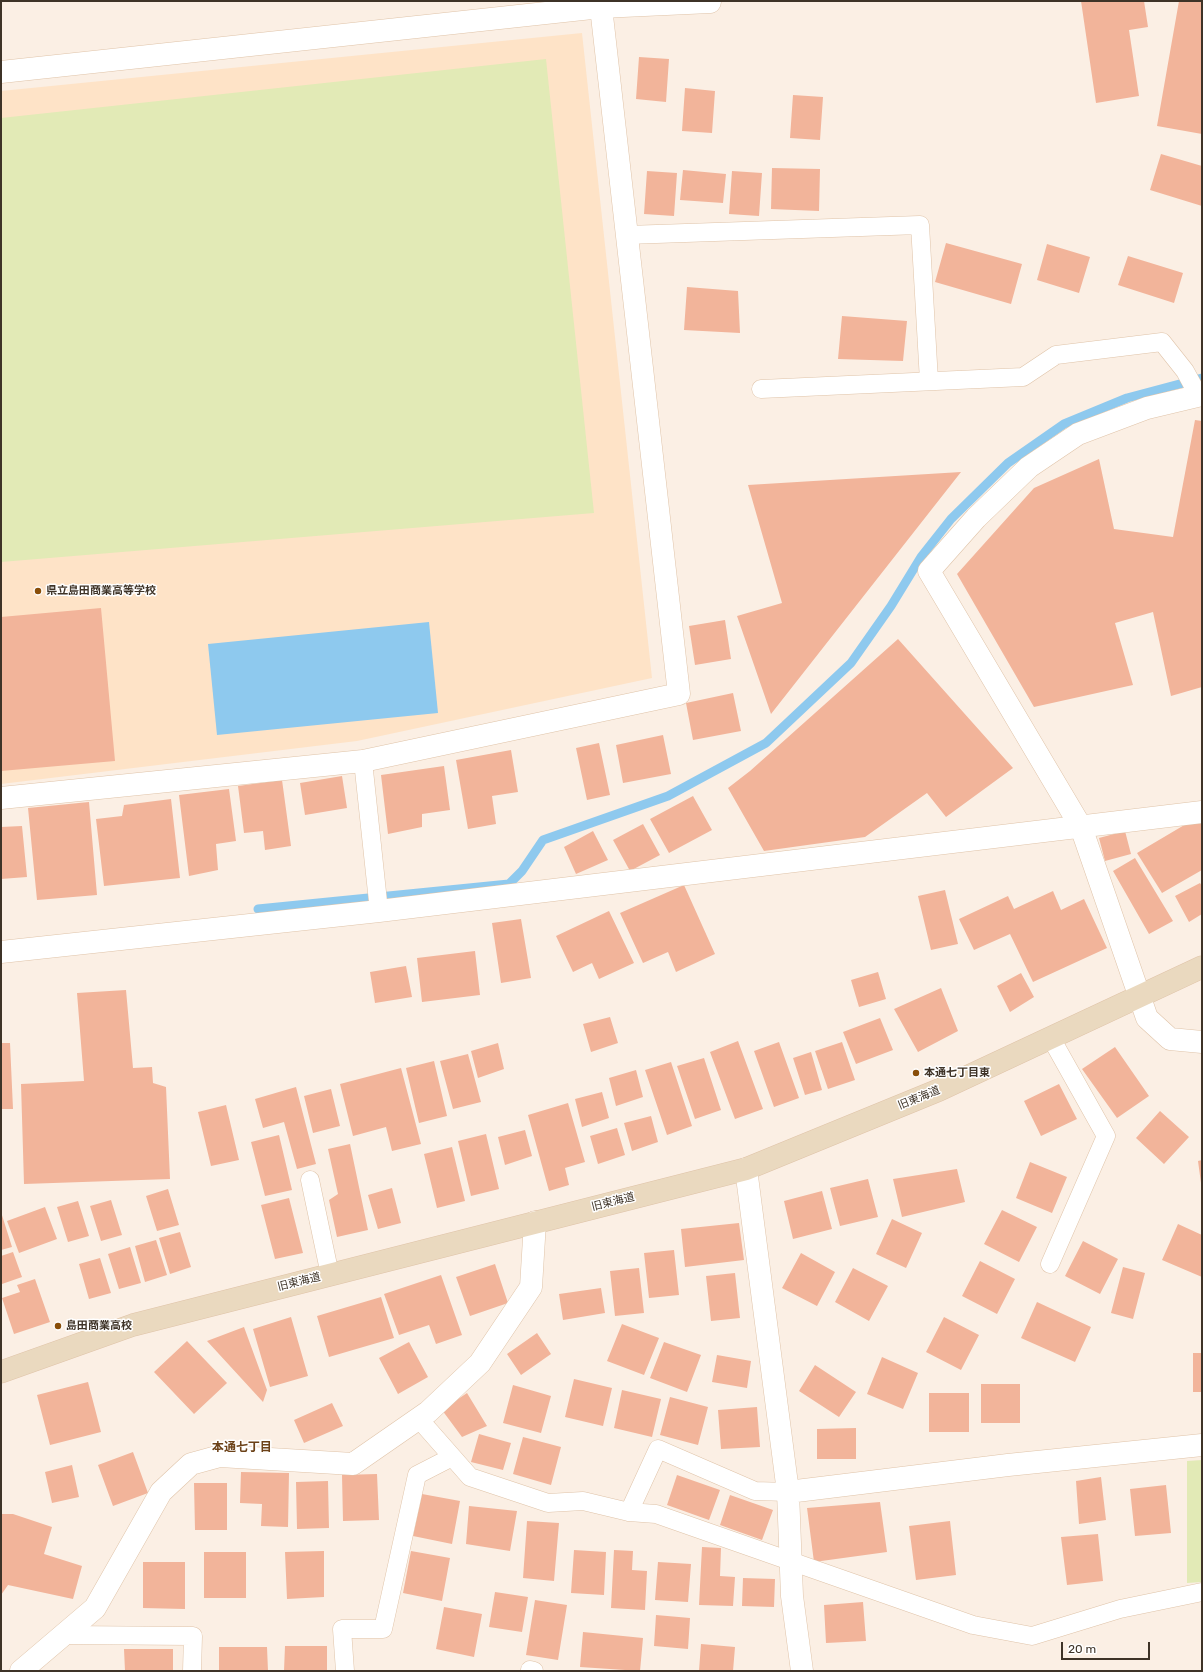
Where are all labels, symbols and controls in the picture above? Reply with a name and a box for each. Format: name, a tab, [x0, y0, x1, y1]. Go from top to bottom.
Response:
place label: 県立島田商業高等学校	[46, 584, 156, 598]
marker: 県立島田商業高等学校	[33, 586, 43, 596]
place label: 本通七丁目東	[924, 1066, 990, 1080]
marker: 本通七丁目東	[911, 1068, 921, 1078]
street label: 旧東海道	[896, 1084, 942, 1112]
street label: 旧東海道	[590, 1190, 636, 1214]
street label: 旧東海道	[276, 1270, 322, 1294]
place label: 島田商業高校	[66, 1319, 132, 1333]
marker: 島田商業高校	[53, 1321, 63, 1331]
district label: 本通七丁目	[212, 1441, 272, 1455]
scale bar	[1063, 1634, 1152, 1660]
text: 20 m	[1068, 1642, 1096, 1656]

